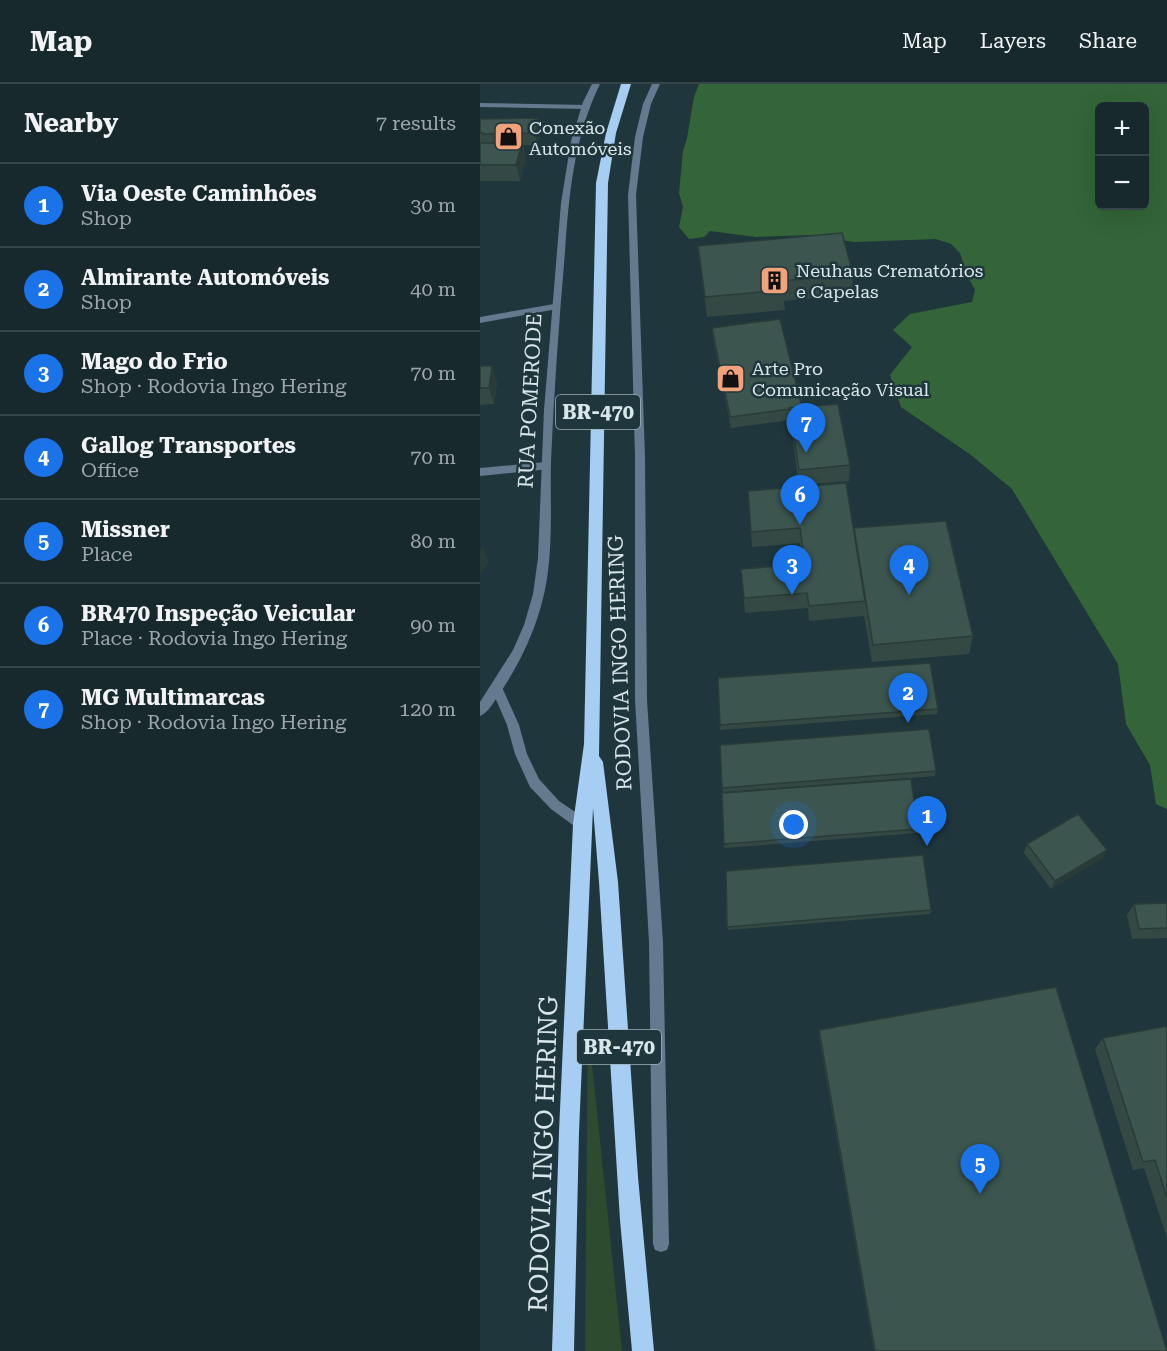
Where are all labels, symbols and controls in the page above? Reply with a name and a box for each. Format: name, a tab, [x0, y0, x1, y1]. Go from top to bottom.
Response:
text: Map	[30, 25, 92, 58]
text: Map	[902, 29, 947, 53]
text: Layers	[980, 29, 1046, 53]
text: Share	[1079, 29, 1137, 53]
map controls	[1095, 102, 1149, 210]
button: +	[1095, 102, 1149, 156]
text: Nearby	[24, 108, 118, 138]
text: 7 results	[376, 111, 456, 135]
place label: Conexão Automóveis	[529, 117, 632, 159]
shop icon: Conexão Automóveis	[492, 121, 524, 153]
button: −	[1095, 156, 1149, 210]
text: Via Oeste Caminhões	[81, 181, 317, 206]
text: 1	[38, 193, 49, 217]
text: 30 m	[410, 193, 456, 217]
text: Shop	[81, 206, 132, 230]
place label: Neuhaus Crematórios e Capelas	[796, 260, 983, 302]
building icon: Neuhaus Crematórios e Capelas	[759, 264, 791, 296]
text: Almirante Automóveis	[81, 265, 329, 290]
text: 2	[38, 277, 49, 301]
text: 40 m	[410, 277, 456, 301]
text: Shop	[81, 290, 132, 314]
street label: RUA POMERODE	[513, 313, 547, 489]
text: Mago do Frio	[81, 349, 228, 374]
place label: Arte Pro Comunicação Visual	[752, 358, 930, 400]
text: 3	[38, 361, 49, 385]
text: 70 m	[410, 361, 456, 385]
shop icon: Arte Pro Comunicação Visual	[715, 362, 747, 394]
text: Shop · Rodovia Ingo Hering	[81, 374, 346, 398]
road number: BR-470	[556, 395, 640, 429]
pin: 7	[786, 404, 826, 453]
text: Gallog Transportes	[81, 433, 296, 458]
text: 4	[38, 445, 49, 469]
text: 70 m	[410, 445, 456, 469]
text: Office	[81, 458, 139, 482]
pin: 6	[780, 476, 820, 525]
text: Missner	[81, 517, 170, 542]
text: 5	[38, 529, 49, 553]
text: 80 m	[410, 529, 456, 553]
street label: RODOVIA INGO HERING	[604, 535, 636, 791]
text: Place	[81, 542, 133, 566]
pin: 3	[772, 546, 812, 595]
pin: 4	[890, 546, 928, 595]
text: BR470 Inspeção Veicular	[81, 601, 356, 626]
text: 6	[38, 613, 49, 637]
text: 90 m	[410, 613, 456, 637]
text: Place · Rodovia Ingo Hering	[81, 626, 347, 650]
pin: 2	[888, 674, 928, 723]
text: MG Multimarcas	[81, 685, 265, 710]
text: 7	[38, 697, 49, 721]
text: 120 m	[399, 697, 456, 721]
text: Shop · Rodovia Ingo Hering	[81, 710, 346, 734]
pin: 1	[908, 796, 946, 846]
your location	[779, 810, 808, 839]
street label: RODOVIA INGO HERING	[522, 995, 564, 1313]
road number: BR-470	[577, 1030, 661, 1064]
pin: 5	[960, 1144, 1000, 1194]

